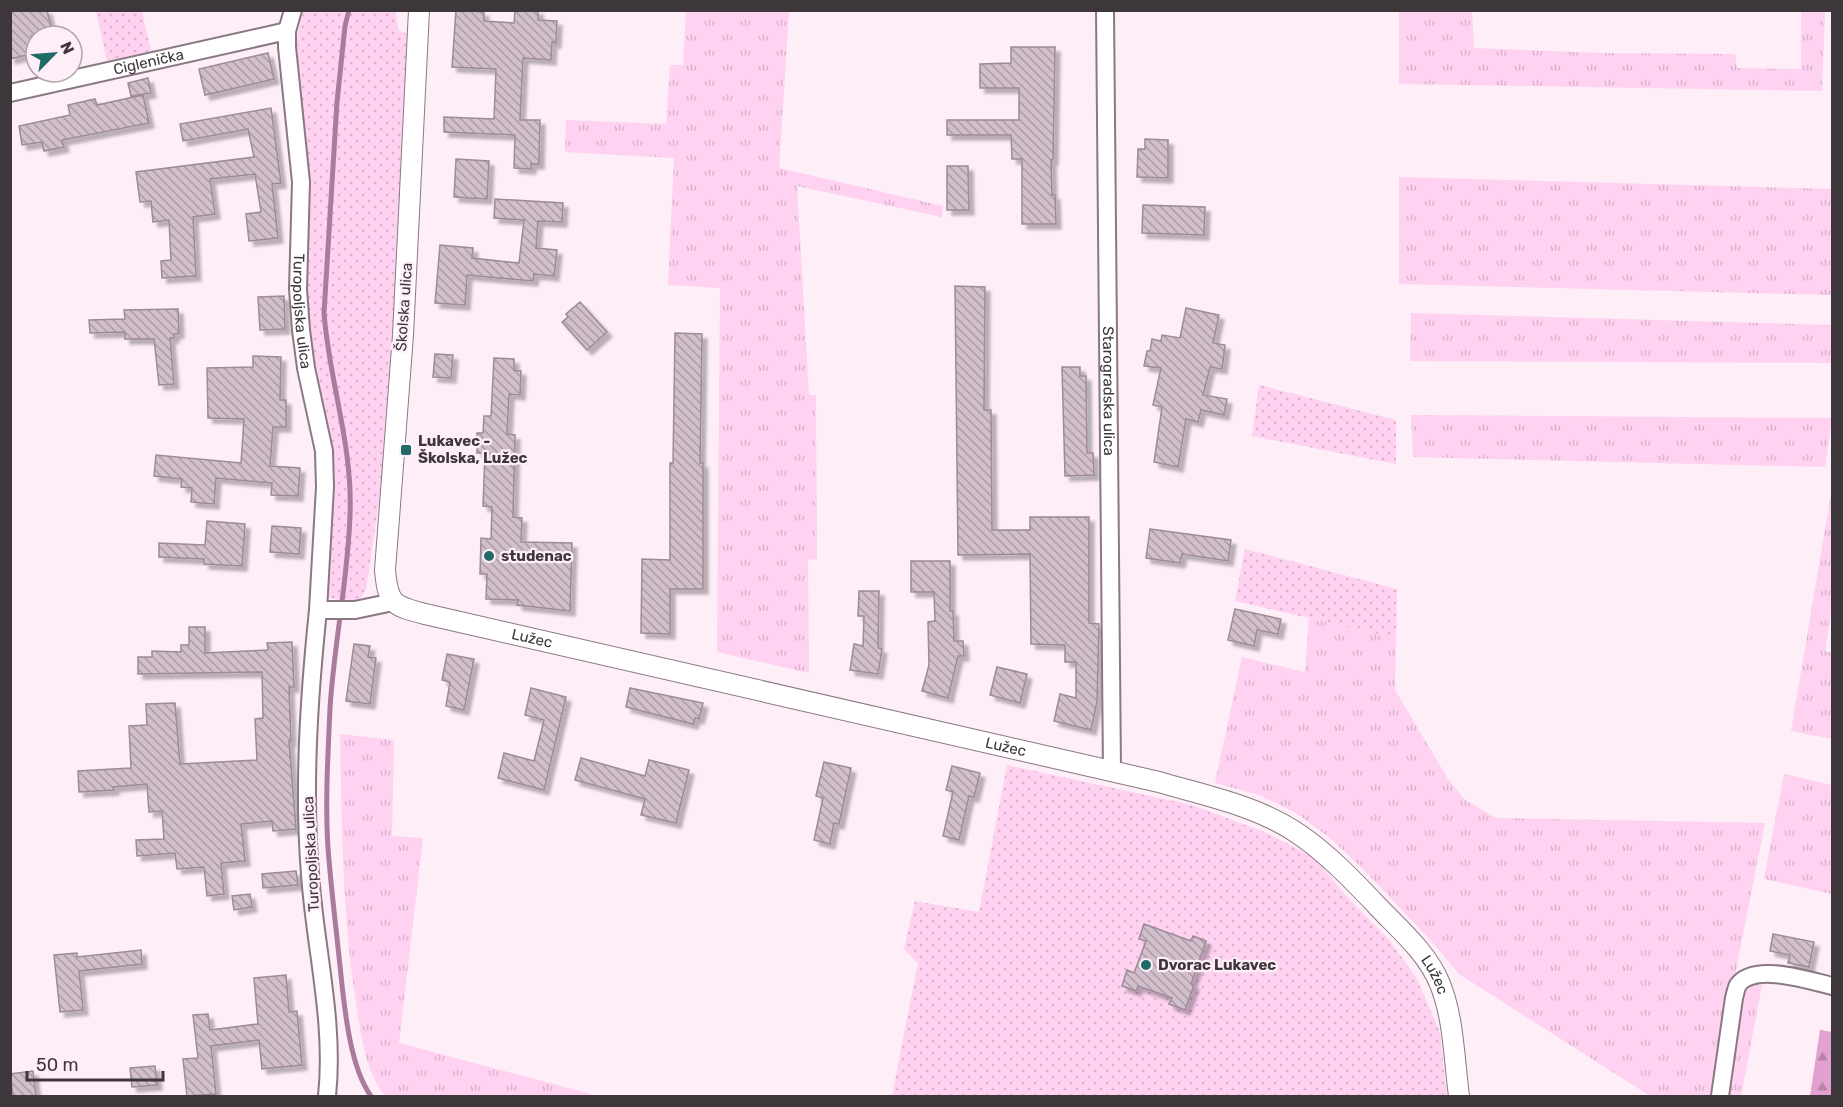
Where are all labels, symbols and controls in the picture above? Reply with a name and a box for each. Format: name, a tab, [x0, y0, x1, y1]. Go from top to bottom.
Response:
north arrow	[24, 24, 84, 84]
text: N	[56, 39, 78, 57]
street label: Ciglenička	[112, 45, 185, 79]
street label: Turopoljska ulica	[289, 253, 315, 370]
street label: Školska ulica	[392, 262, 416, 352]
street label: Starogradska ulica	[1099, 326, 1118, 456]
place label: Lukavec - Školska, Lužec	[418, 432, 528, 467]
marker: Lukavec - Školska, Lužec	[399, 443, 413, 457]
place label: studenac	[501, 547, 572, 565]
marker: studenac	[482, 549, 496, 563]
street label: Lužec	[510, 625, 554, 652]
street label: Lužec	[984, 734, 1028, 760]
street label: Turopoljska ulica	[299, 796, 323, 912]
street label: Lužec	[1417, 952, 1452, 997]
place label: Dvorac Lukavec	[1158, 956, 1276, 974]
marker: Dvorac Lukavec	[1139, 958, 1153, 972]
scale bar	[27, 1044, 164, 1082]
text: 50 m	[36, 1054, 79, 1076]

